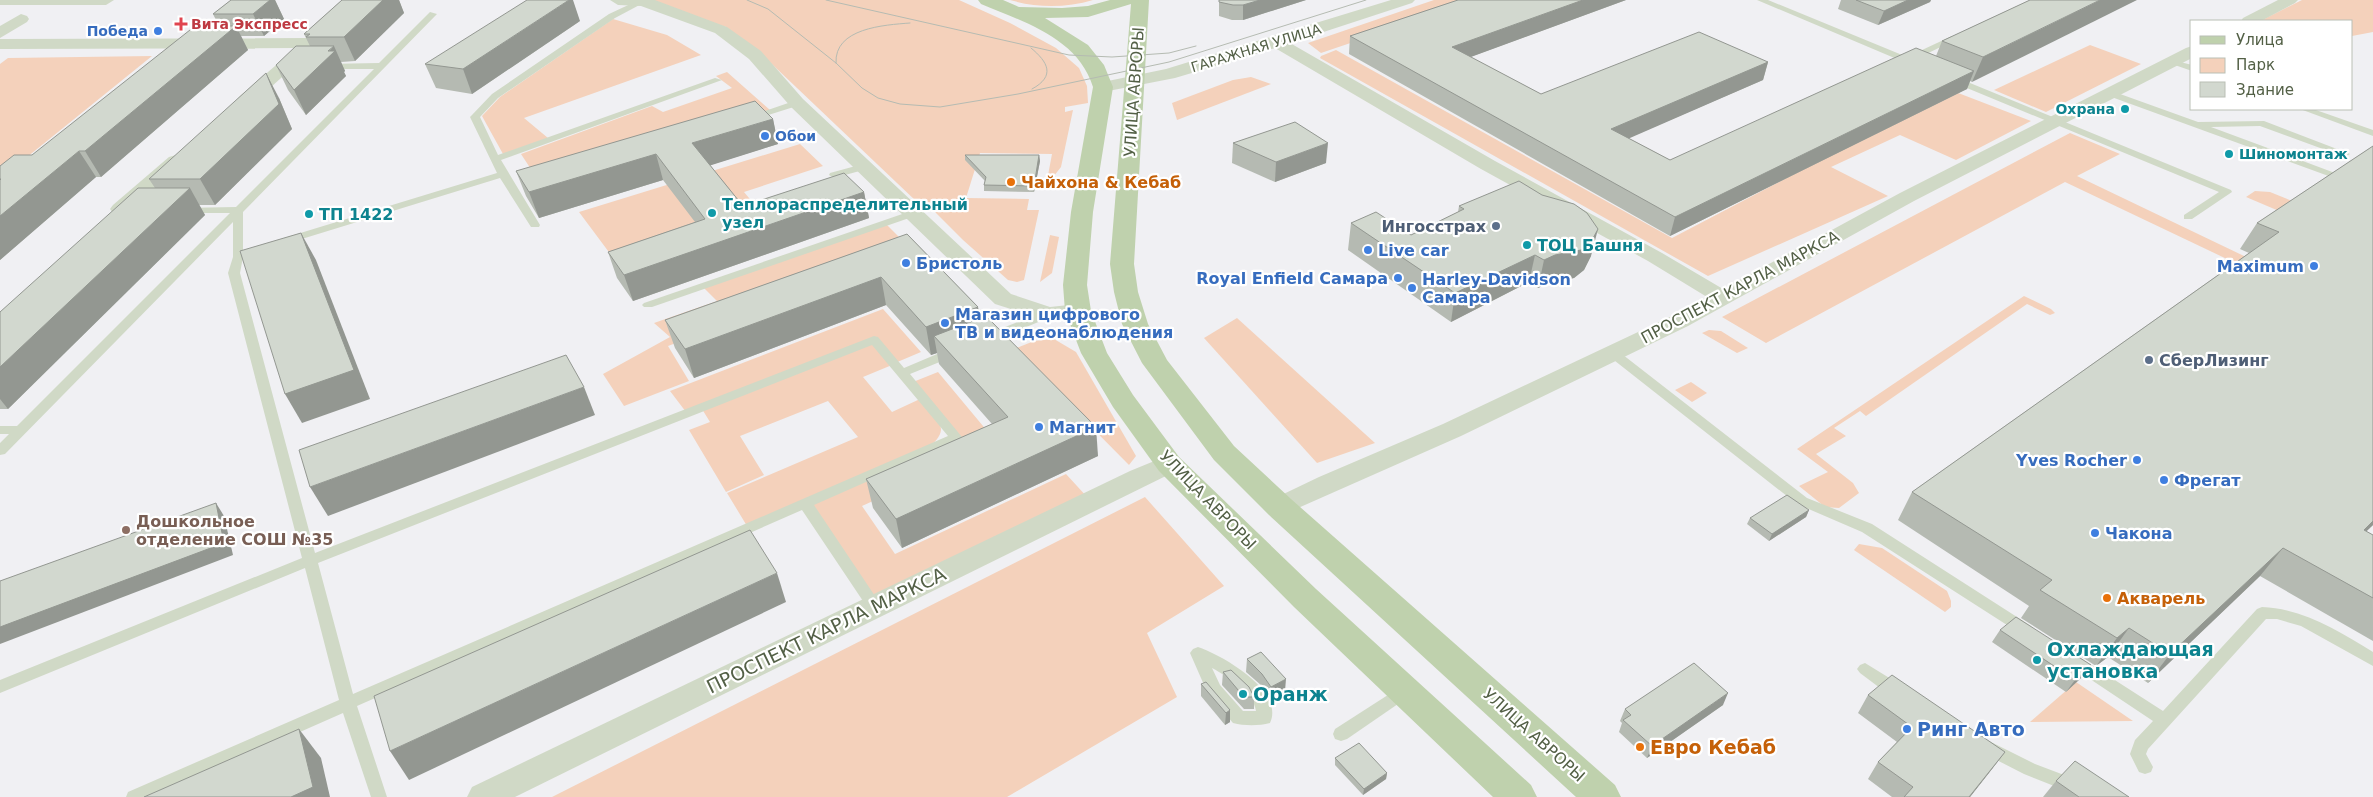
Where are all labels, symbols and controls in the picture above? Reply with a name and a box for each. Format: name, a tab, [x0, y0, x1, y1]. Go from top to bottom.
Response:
place label: Вита Экспресс	[191, 16, 308, 32]
marker: Вита Экспресс	[175, 18, 187, 30]
street label: ГАРАЖНАЯ УЛИЦА	[1189, 20, 1324, 75]
legend	[2190, 20, 2353, 110]
place label: Победа	[87, 23, 148, 39]
marker: Победа	[152, 25, 164, 37]
street label: УЛИЦА АВРОРЫ	[1120, 26, 1148, 158]
text: Улица	[2236, 31, 2284, 49]
text: Парк	[2236, 56, 2275, 74]
text: Здание	[2236, 81, 2294, 99]
place label: Охрана	[2055, 101, 2115, 117]
marker: Охрана	[2119, 103, 2131, 115]
place label: Обои	[775, 128, 816, 144]
marker: Обои	[759, 130, 771, 142]
place label: Шиномонтаж	[2239, 146, 2348, 162]
marker: Шиномонтаж	[2223, 148, 2235, 160]
place label: Чайхона & Кебаб	[1021, 173, 1181, 192]
marker: Чайхона & Кебаб	[1005, 176, 1017, 188]
place label: Теплораспределительный узел	[722, 195, 968, 232]
place label: ТП 1422	[319, 205, 393, 224]
marker: Теплораспределительный узел	[706, 207, 718, 219]
marker: ТП 1422	[303, 208, 315, 220]
place label: Ингосстрах	[1381, 217, 1487, 236]
marker: Ингосстрах	[1490, 220, 1502, 232]
street label: ПРОСПЕКТ КАРЛА МАРКСА	[1638, 227, 1842, 347]
place label: ТОЦ Башня	[1537, 236, 1643, 255]
marker: ТОЦ Башня	[1521, 239, 1533, 251]
place label: Live car	[1378, 241, 1449, 260]
marker: Live car	[1362, 244, 1374, 256]
place label: Бристоль	[916, 254, 1002, 273]
marker: Бристоль	[900, 257, 912, 269]
place label: Maximum	[2217, 257, 2304, 276]
marker: Maximum	[2308, 260, 2320, 272]
place label: Royal Enfield Самара	[1196, 269, 1388, 288]
place label: Harley-Davidson Самара	[1422, 270, 1571, 307]
marker: Royal Enfield Самара	[1392, 272, 1404, 284]
marker: Harley-Davidson Самара	[1406, 282, 1418, 294]
place label: Магазин цифрового ТВ и видеонаблюдения	[955, 305, 1173, 342]
marker: Магазин цифрового ТВ и видеонаблюдения	[939, 317, 951, 329]
place label: СберЛизинг	[2159, 351, 2269, 370]
marker: СберЛизинг	[2143, 354, 2155, 366]
place label: Магнит	[1049, 418, 1116, 437]
marker: Магнит	[1033, 421, 1045, 433]
street label: УЛИЦА АВРОРЫ	[1156, 447, 1260, 553]
place label: Yves Rocher	[2015, 451, 2127, 470]
marker: Yves Rocher	[2131, 454, 2143, 466]
place label: Фрегат	[2174, 471, 2241, 490]
marker: Фрегат	[2158, 474, 2170, 486]
place label: Дошкольное отделение СОШ №35	[136, 512, 334, 549]
marker: Дошкольное отделение СОШ №35	[120, 524, 132, 536]
place label: Чакона	[2105, 524, 2172, 543]
marker: Чакона	[2089, 527, 2101, 539]
street label: ПРОСПЕКТ КАРЛА МАРКСА	[703, 562, 949, 698]
place label: Акварель	[2117, 589, 2205, 608]
marker: Акварель	[2101, 592, 2113, 604]
place label: Охлаждающая установка	[2047, 638, 2214, 682]
marker: Охлаждающая установка	[2031, 654, 2043, 666]
place label: Оранж	[1253, 683, 1328, 705]
street label: УЛИЦА АВРОРЫ	[1479, 684, 1589, 786]
marker: Оранж	[1237, 688, 1249, 700]
place label: Ринг Авто	[1917, 718, 2025, 740]
marker: Ринг Авто	[1901, 723, 1913, 735]
place label: Евро Кебаб	[1650, 736, 1776, 758]
marker: Евро Кебаб	[1634, 741, 1646, 753]

